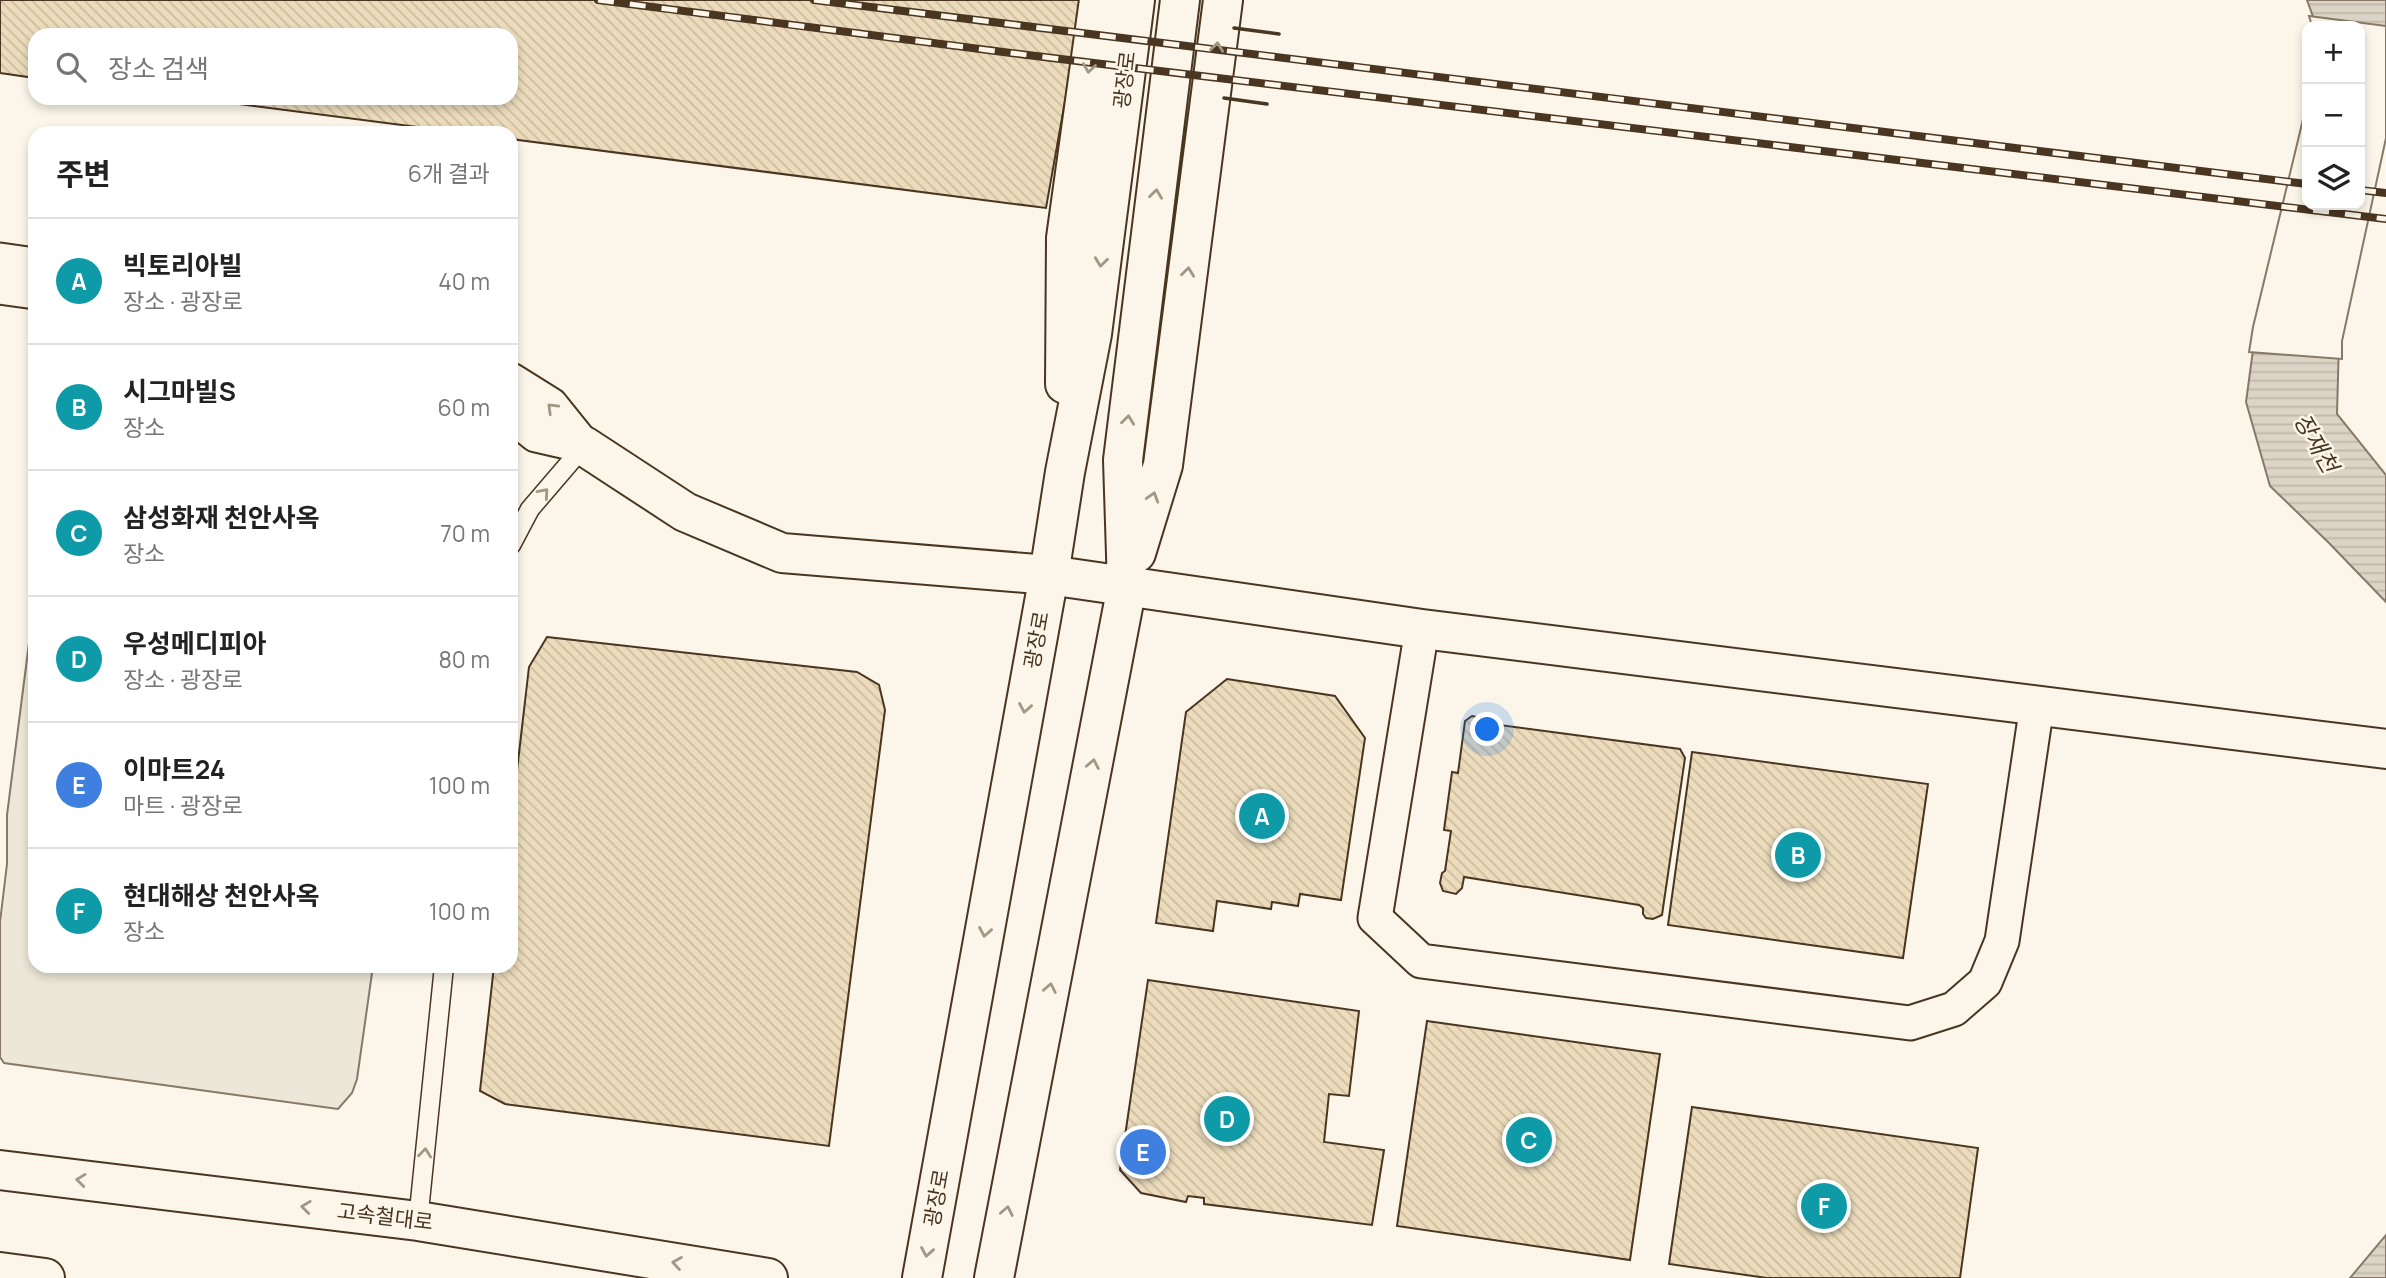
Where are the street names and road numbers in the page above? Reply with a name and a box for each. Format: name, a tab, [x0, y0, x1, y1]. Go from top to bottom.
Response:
street label: 광장로	[1107, 49, 1141, 110]
street label: 광장로	[1017, 609, 1055, 671]
street label: 광장로	[917, 1167, 955, 1229]
street label: 고속철대로	[335, 1196, 435, 1236]

